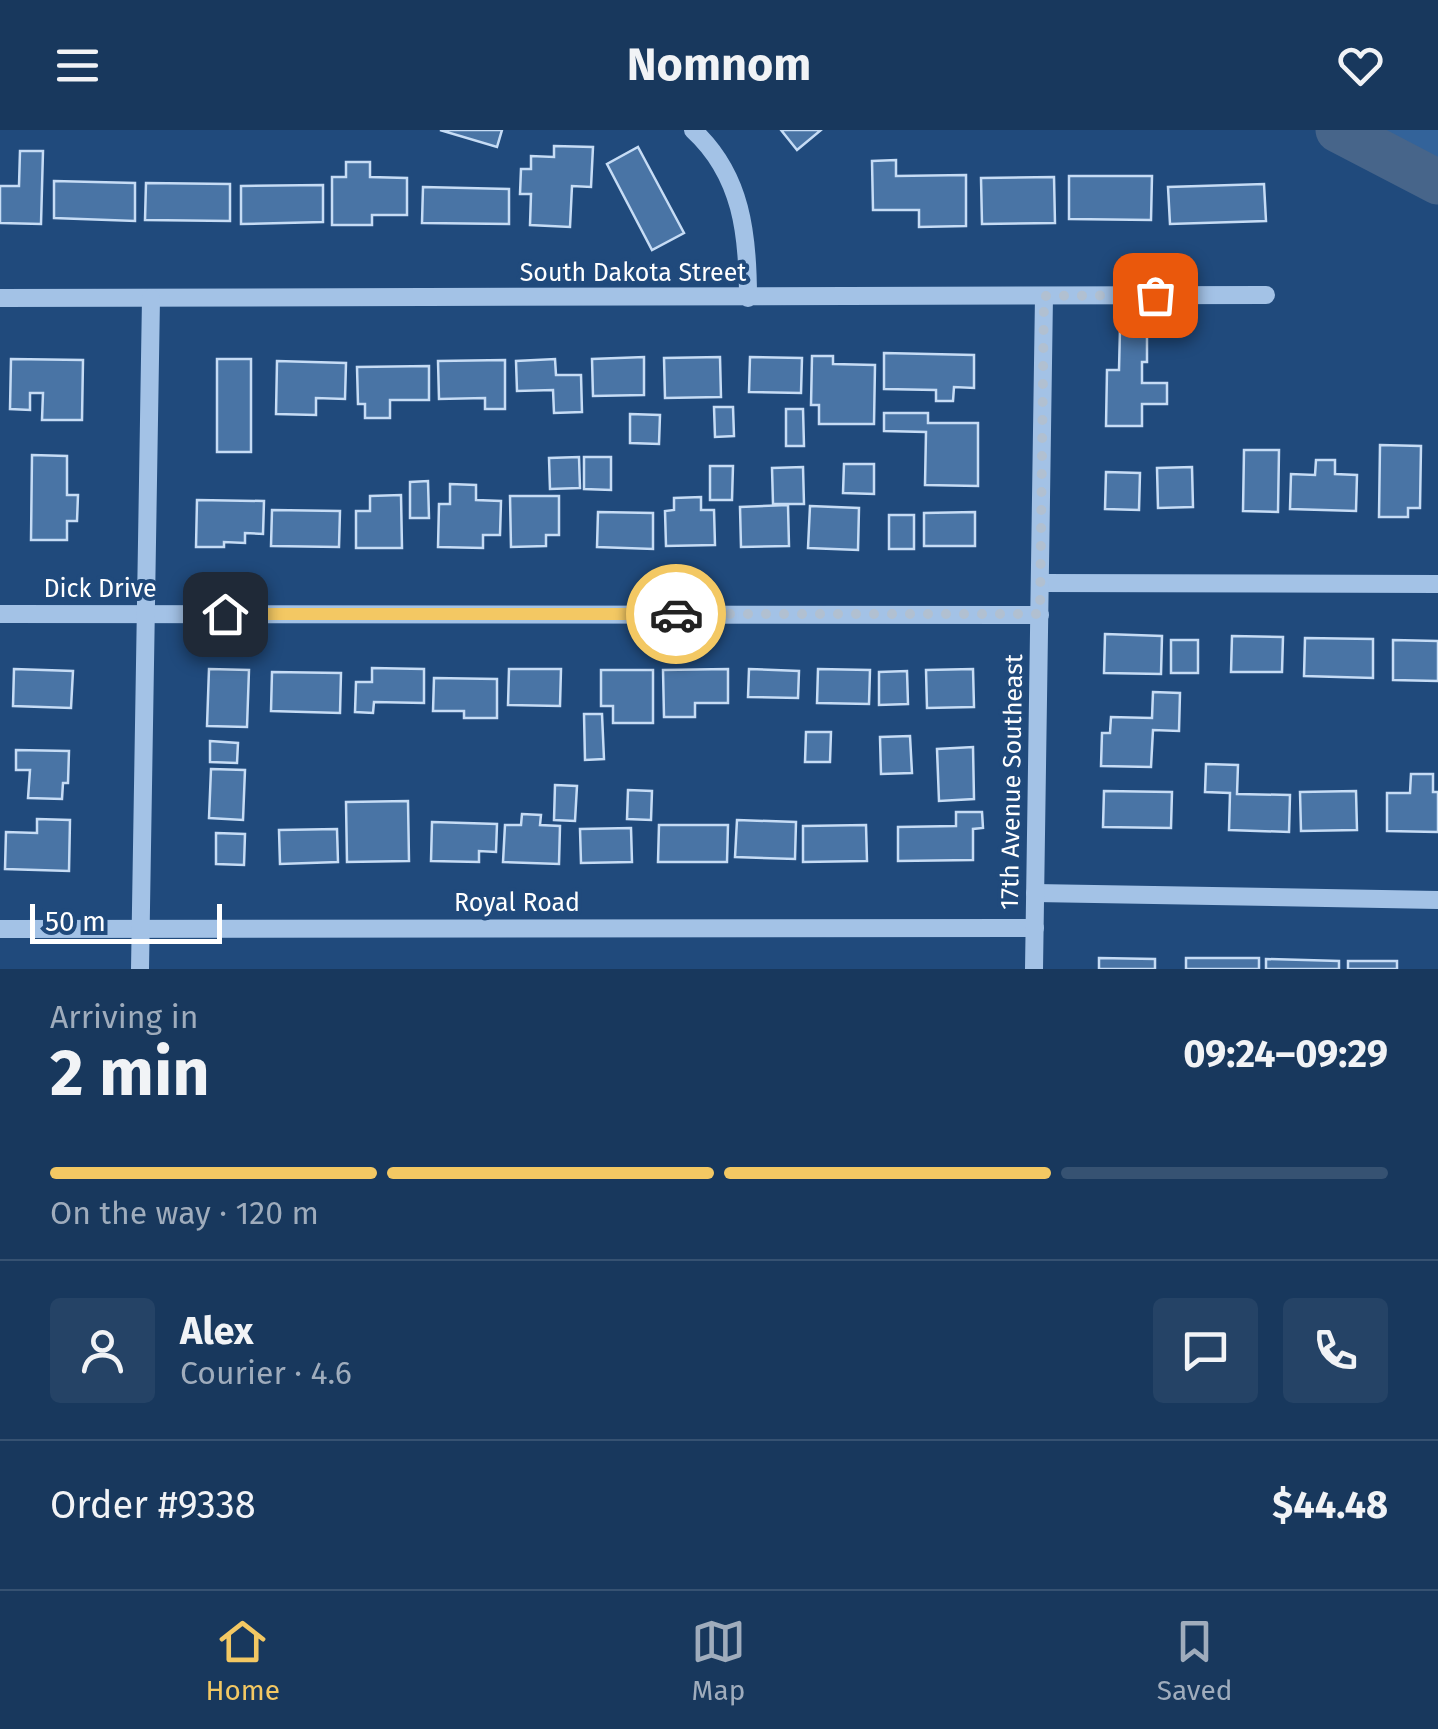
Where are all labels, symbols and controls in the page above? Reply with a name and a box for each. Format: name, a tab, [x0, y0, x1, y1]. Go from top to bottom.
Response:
icon: menu	[50, 38, 105, 93]
text: Nomnom	[627, 38, 811, 92]
icon: heart	[1333, 38, 1388, 93]
pin	[1113, 253, 1198, 338]
street label: South Dakota Street	[520, 258, 747, 288]
icon: bag	[1128, 268, 1183, 323]
courier	[626, 564, 726, 664]
pin	[183, 572, 268, 657]
street label: Dick Drive	[43, 574, 157, 604]
icon: home	[198, 587, 253, 642]
icon: car	[649, 587, 704, 642]
street label: 17th Avenue Southeast	[995, 653, 1029, 910]
street label: Royal Road	[454, 888, 580, 918]
scale bar	[30, 899, 222, 944]
text: 50 m	[45, 905, 106, 938]
text: Arriving in	[50, 998, 198, 1036]
text: 09:24–09:29	[1183, 1031, 1388, 1077]
text: 2 min	[50, 1034, 210, 1112]
text: On the way · 120 m	[50, 1194, 319, 1232]
button: person	[50, 1298, 155, 1403]
button: chat	[1153, 1298, 1258, 1403]
button: phone	[1283, 1298, 1388, 1403]
text: Alex	[180, 1308, 253, 1354]
text: Courier · 4.6	[180, 1354, 352, 1392]
text: Order #9338	[50, 1482, 256, 1528]
text: $44.48	[1272, 1482, 1388, 1528]
tab: Home	[205, 1614, 280, 1707]
tab: Map	[691, 1614, 746, 1707]
tab: Saved	[1157, 1614, 1233, 1707]

